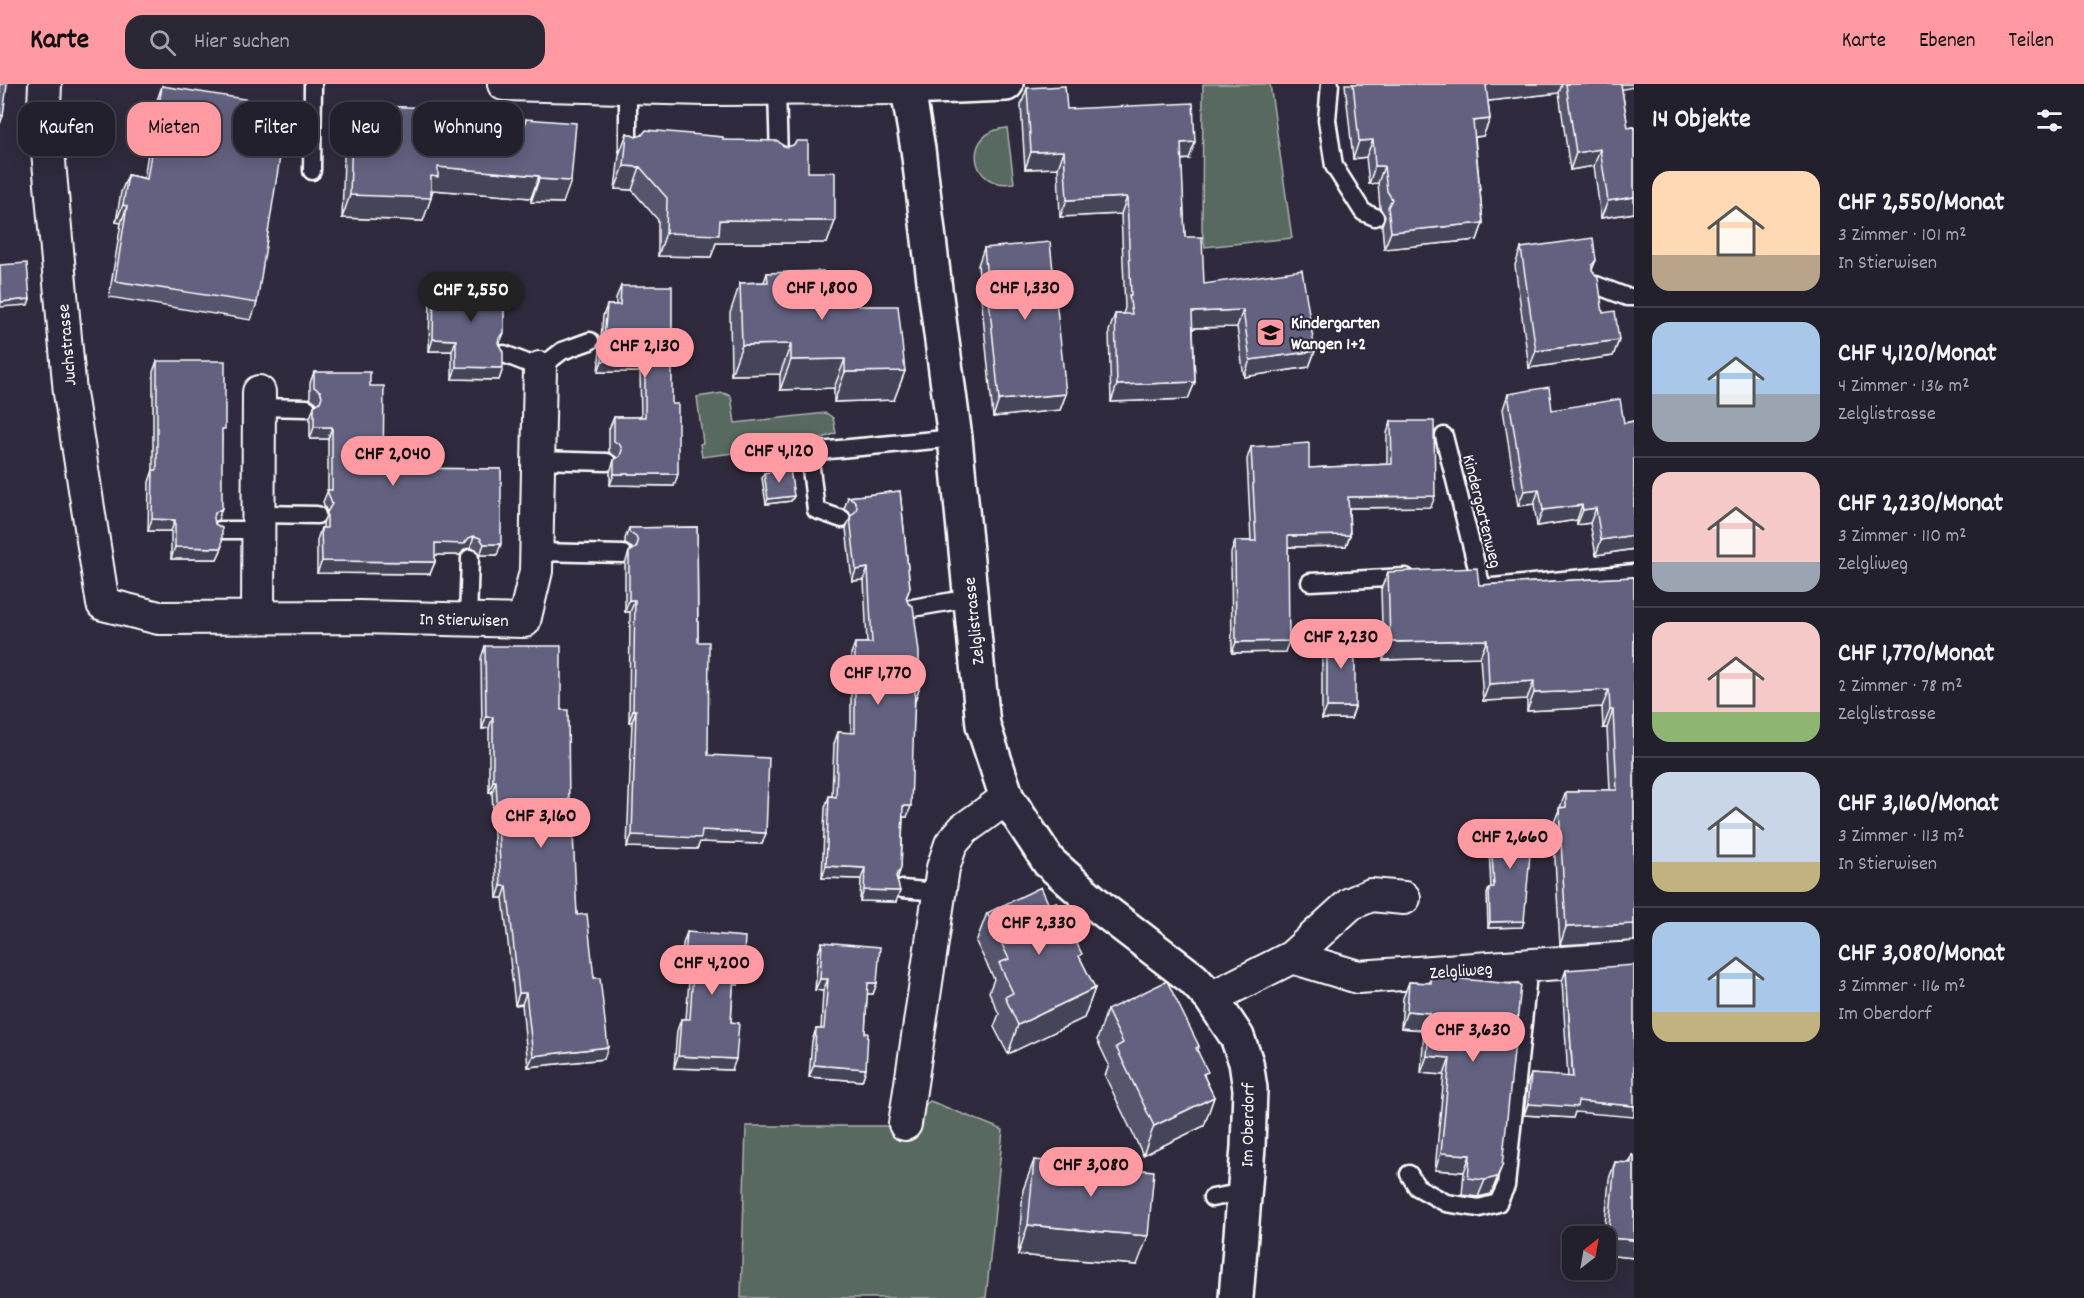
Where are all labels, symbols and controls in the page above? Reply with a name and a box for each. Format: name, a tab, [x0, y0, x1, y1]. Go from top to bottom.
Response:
search box	[125, 15, 545, 69]
text: Karte	[30, 22, 89, 62]
icon: search	[146, 26, 179, 59]
text: Hier suchen	[194, 27, 290, 58]
text: Karte	[1842, 27, 1886, 57]
text: Ebenen	[1919, 27, 1976, 57]
text: Teilen	[2009, 27, 2054, 57]
chip: Kaufen	[18, 102, 115, 156]
chip: Mieten	[127, 102, 221, 156]
chip: Filter	[233, 102, 318, 156]
chip: Neu	[330, 102, 401, 156]
chip: Wohnung	[413, 102, 523, 156]
text: 14 Objekte	[1652, 102, 1751, 139]
icon: filters	[2033, 104, 2066, 137]
text: CHF 2,550/Monat	[1838, 185, 2004, 222]
icon: home	[1700, 195, 1772, 267]
text: 3 Zimmer · 101 m²	[1838, 222, 1967, 250]
text: In Stierwisen	[1838, 250, 1937, 278]
pin: CHF 1,800	[753, 270, 891, 321]
pin: CHF 1,330	[956, 270, 1094, 321]
pin: CHF 2,550	[402, 272, 540, 323]
text: CHF 1,800	[786, 275, 858, 303]
text: CHF 1,330	[990, 275, 1060, 303]
text: CHF 2,550	[433, 277, 509, 305]
street label: Juchstrasse	[52, 303, 85, 387]
place label: Kindergarten Wangen 1+2	[1291, 312, 1380, 358]
school or university icon: Kindergarten Wangen 1+2	[1254, 316, 1286, 348]
pin: CHF 2,130	[576, 328, 714, 379]
text: CHF 2,130	[610, 333, 680, 361]
text: CHF 4,120/Monat	[1838, 336, 1997, 373]
icon: home	[1700, 346, 1772, 418]
text: 4 Zimmer · 136 m²	[1838, 373, 1969, 401]
text: Zelglistrasse	[1838, 401, 1936, 429]
pin: CHF 4,120	[710, 433, 848, 484]
pin: CHF 2,040	[324, 436, 462, 487]
text: CHF 4,120	[744, 438, 814, 466]
text: CHF 2,040	[355, 441, 431, 469]
street label: Kindergartenweg	[1454, 452, 1507, 571]
text: CHF 2,230/Monat	[1838, 486, 2003, 523]
icon: home	[1700, 496, 1772, 568]
text: 3 Zimmer · 110 m²	[1838, 523, 1967, 551]
text: Zelgliweg	[1838, 551, 1908, 579]
street label: Zelglistrasse	[958, 576, 993, 666]
street label: In Stierwisen	[419, 608, 509, 635]
pin: CHF 2,230	[1272, 619, 1410, 670]
text: CHF 2,230	[1304, 624, 1378, 652]
text: CHF 1,770/Monat	[1838, 636, 1994, 673]
icon: home	[1700, 646, 1772, 718]
pin: CHF 1,770	[809, 655, 947, 706]
text: CHF 1,770	[844, 660, 912, 688]
text: 2 Zimmer · 78 m²	[1838, 673, 1963, 701]
text: Zelglistrasse	[1838, 701, 1936, 729]
text: CHF 3,160/Monat	[1838, 786, 1999, 823]
icon: home	[1700, 796, 1772, 868]
pin: CHF 3,160	[472, 798, 610, 849]
text: CHF 3,160	[505, 803, 577, 831]
pin: CHF 2,660	[1441, 819, 1579, 870]
text: 3 Zimmer · 113 m²	[1838, 823, 1965, 851]
text: CHF 2,660	[1472, 824, 1548, 852]
text: In Stierwisen	[1838, 851, 1937, 879]
pin: CHF 2,330	[970, 905, 1108, 956]
text: CHF 2,330	[1002, 910, 1076, 938]
text: CHF 3,080/Monat	[1838, 936, 2005, 973]
pin: CHF 4,200	[643, 945, 781, 996]
icon: home	[1700, 946, 1772, 1018]
text: CHF 4,200	[674, 950, 750, 978]
street label: Zelgliweg	[1429, 958, 1494, 987]
text: 3 Zimmer · 116 m²	[1838, 973, 1966, 1001]
text: Im Oberdorf	[1838, 1001, 1932, 1029]
pin: CHF 3,630	[1404, 1012, 1542, 1063]
text: CHF 3,630	[1435, 1017, 1511, 1045]
street label: Im Oberdorf	[1236, 1082, 1263, 1167]
pin: CHF 3,080	[1022, 1147, 1160, 1198]
text: CHF 3,080	[1053, 1152, 1129, 1180]
north arrow	[1562, 1226, 1616, 1280]
map controls	[1562, 1226, 1616, 1280]

